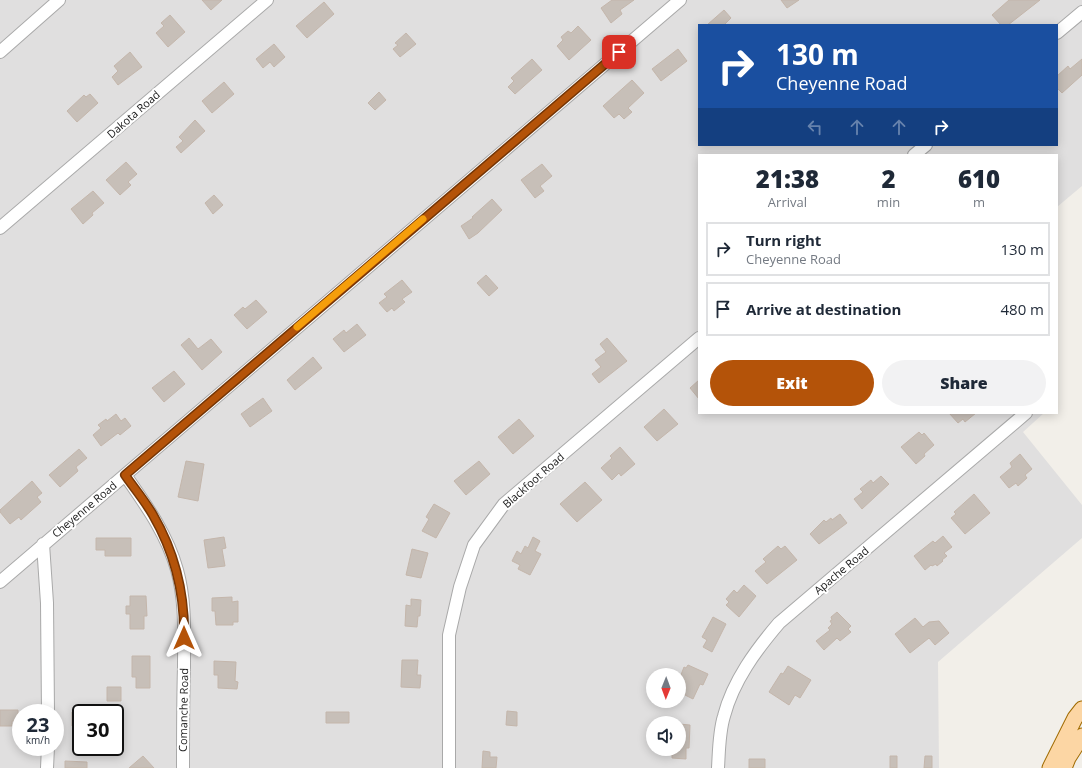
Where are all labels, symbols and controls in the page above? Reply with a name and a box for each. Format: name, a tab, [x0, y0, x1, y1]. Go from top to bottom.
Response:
pin	[602, 35, 636, 69]
text: 130 m	[776, 35, 859, 73]
icon: right	[710, 40, 762, 92]
icon: arrive	[608, 41, 630, 63]
text: Cheyenne Road	[776, 71, 907, 95]
street label: Dakota Road	[103, 87, 163, 141]
icon: left	[804, 116, 826, 138]
icon: ahead	[846, 116, 868, 138]
icon: ahead	[888, 116, 910, 138]
icon: right	[930, 116, 952, 138]
text: 21:38	[756, 162, 819, 195]
text: 2	[881, 162, 896, 195]
text: 610	[958, 162, 1000, 195]
text: Arrival	[768, 193, 807, 211]
text: min	[877, 193, 900, 211]
text: m	[973, 193, 985, 211]
text: Turn right	[746, 230, 821, 250]
icon: right	[712, 238, 734, 260]
text: 130 m	[1000, 239, 1044, 259]
text: Cheyenne Road	[746, 250, 841, 268]
icon: arrive	[712, 298, 734, 320]
text: Arrive at destination	[746, 299, 901, 319]
text: 480 m	[1000, 299, 1044, 319]
button: Exit	[710, 360, 874, 406]
button: Share	[882, 360, 1046, 406]
street label: Blackfoot Road	[499, 449, 567, 511]
street label: Cheyenne Road	[48, 477, 120, 541]
street label: Apache Road	[810, 543, 872, 597]
position arrow	[163, 617, 205, 659]
street label: Comanche Road	[175, 668, 191, 752]
north arrow	[646, 668, 686, 708]
map controls	[646, 668, 686, 756]
speed limit sign: 30	[72, 704, 124, 756]
text: 23	[27, 711, 49, 738]
button: sound	[646, 716, 686, 756]
text: km/h	[26, 733, 50, 747]

